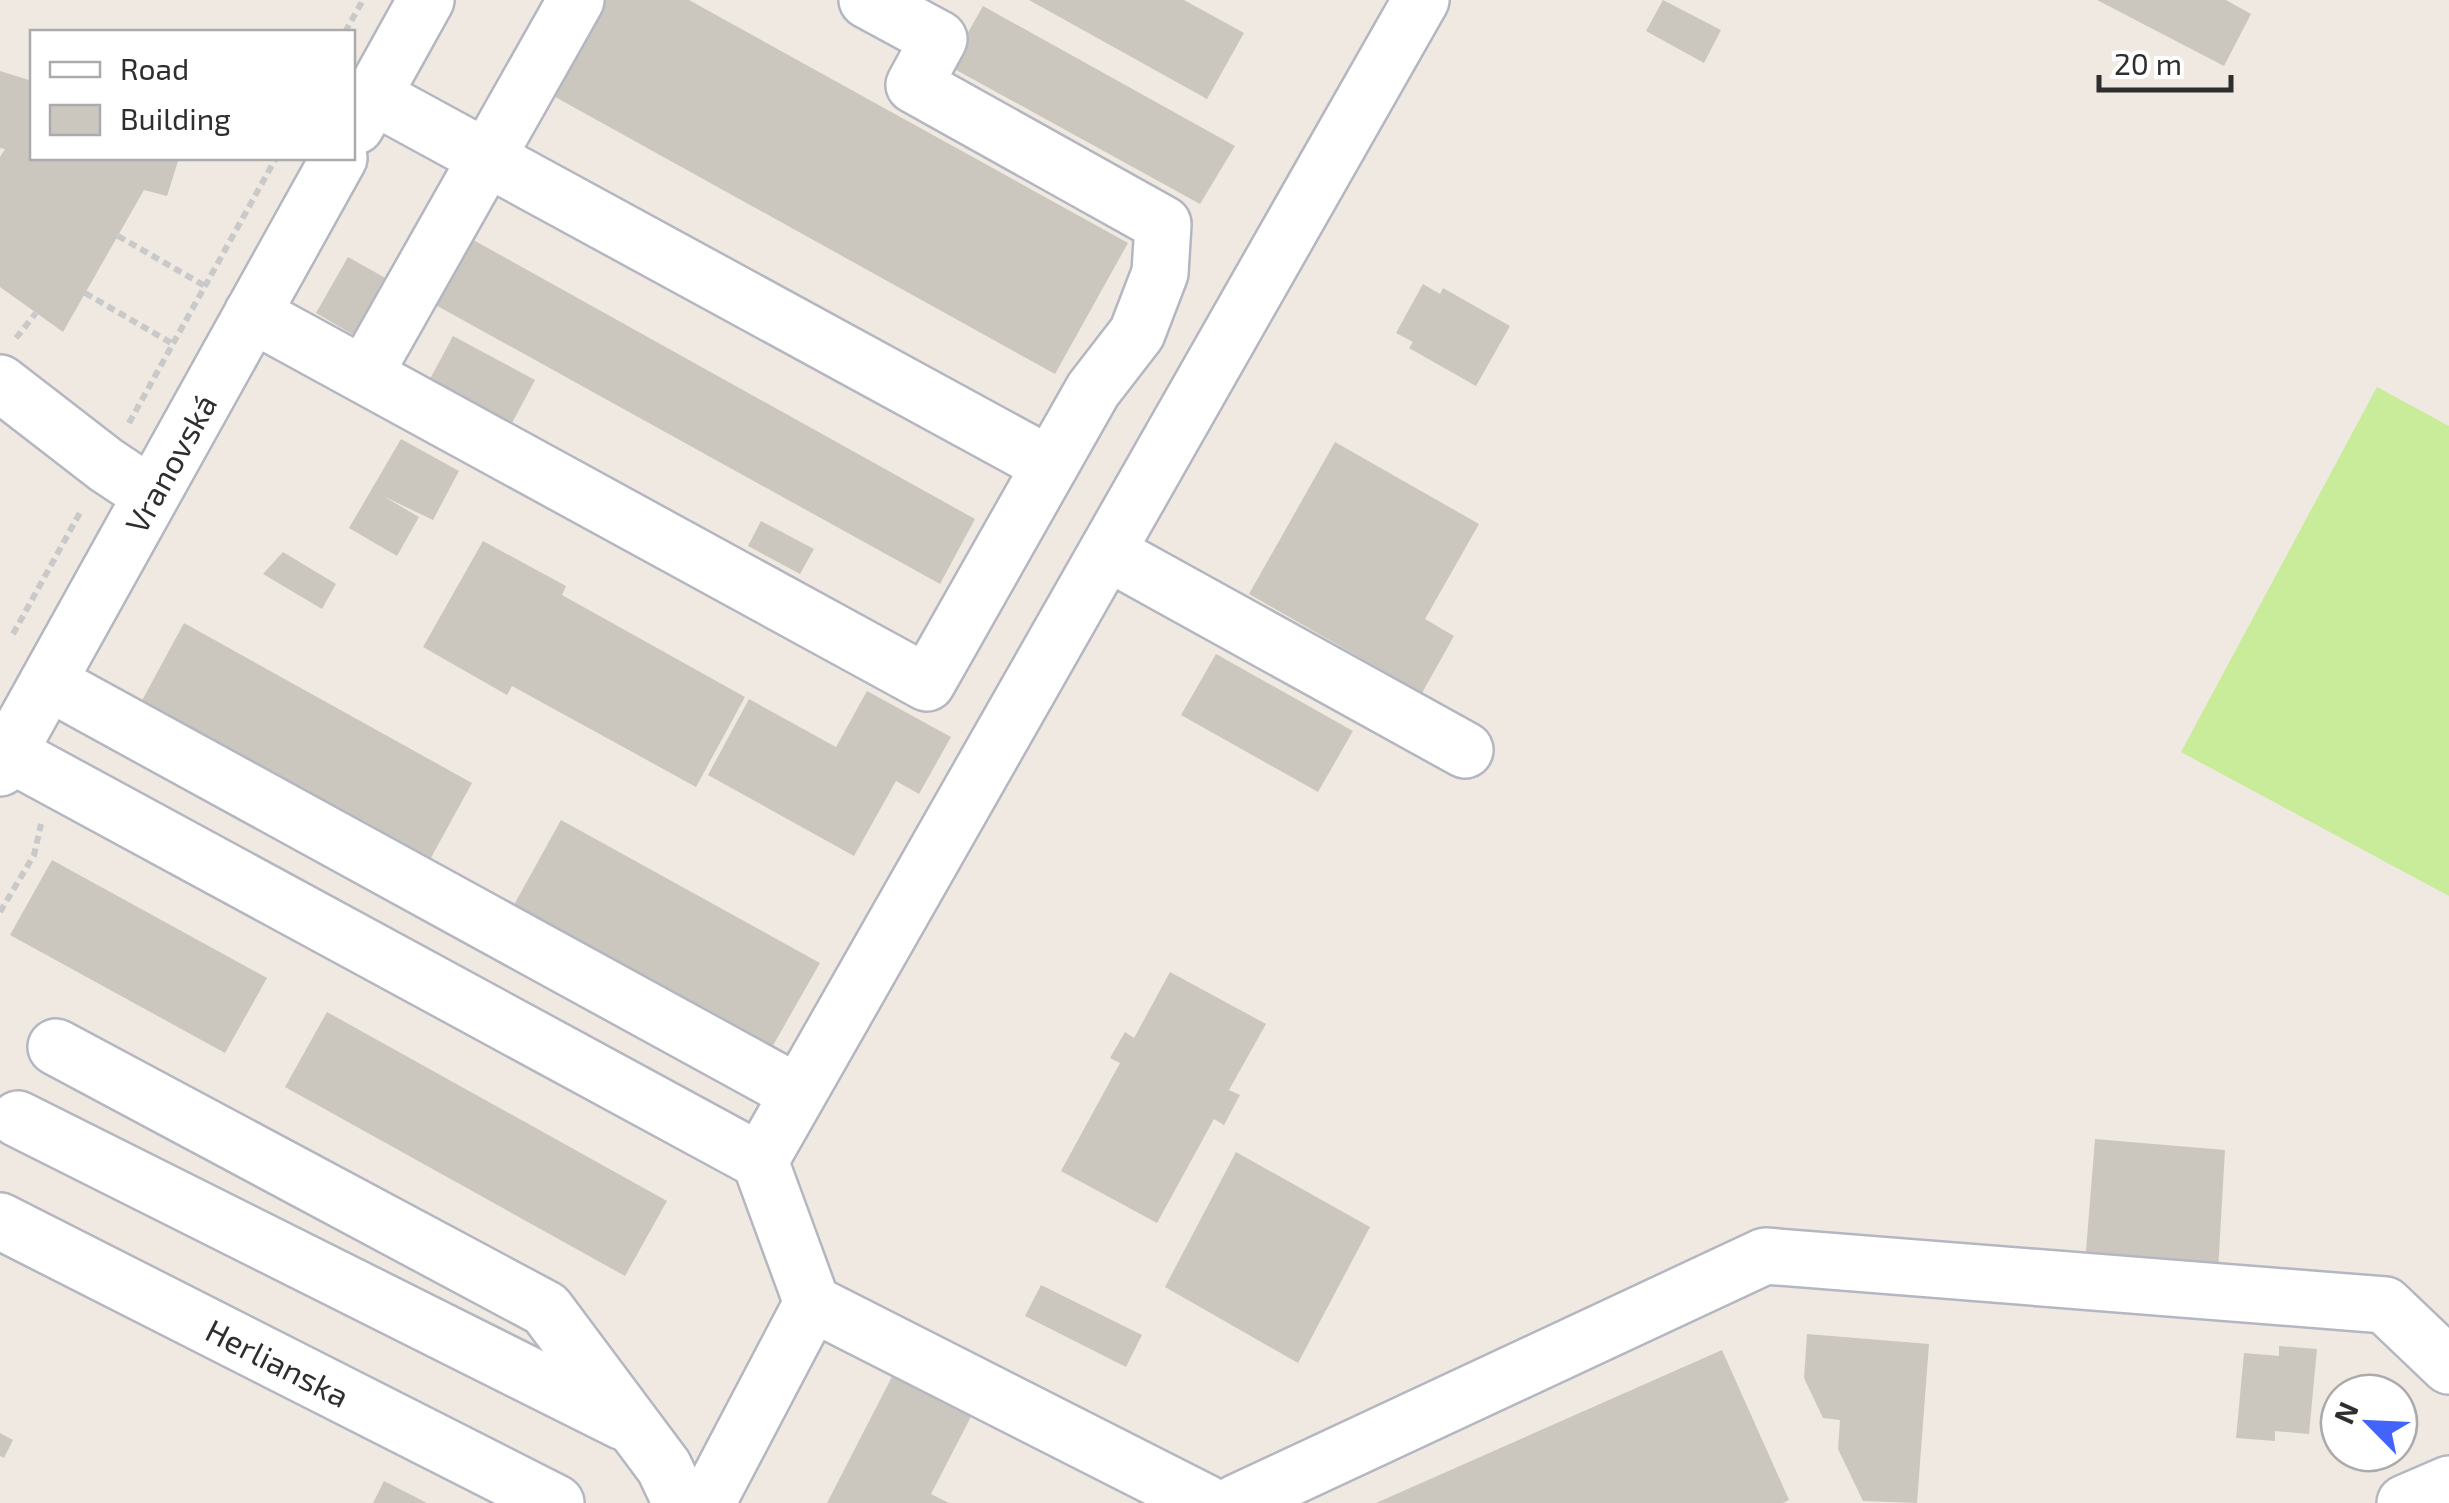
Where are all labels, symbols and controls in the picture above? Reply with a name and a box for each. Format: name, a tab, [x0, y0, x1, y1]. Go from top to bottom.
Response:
legend	[30, 30, 355, 160]
scale bar	[2099, 30, 2232, 92]
text: 20 m	[2114, 45, 2182, 81]
text: Road	[120, 50, 189, 86]
text: Building	[120, 100, 231, 136]
street label: Vranovská	[116, 387, 224, 539]
street label: Herlianska	[200, 1310, 356, 1414]
north arrow	[2319, 1373, 2419, 1473]
text: N	[2326, 1396, 2365, 1429]

